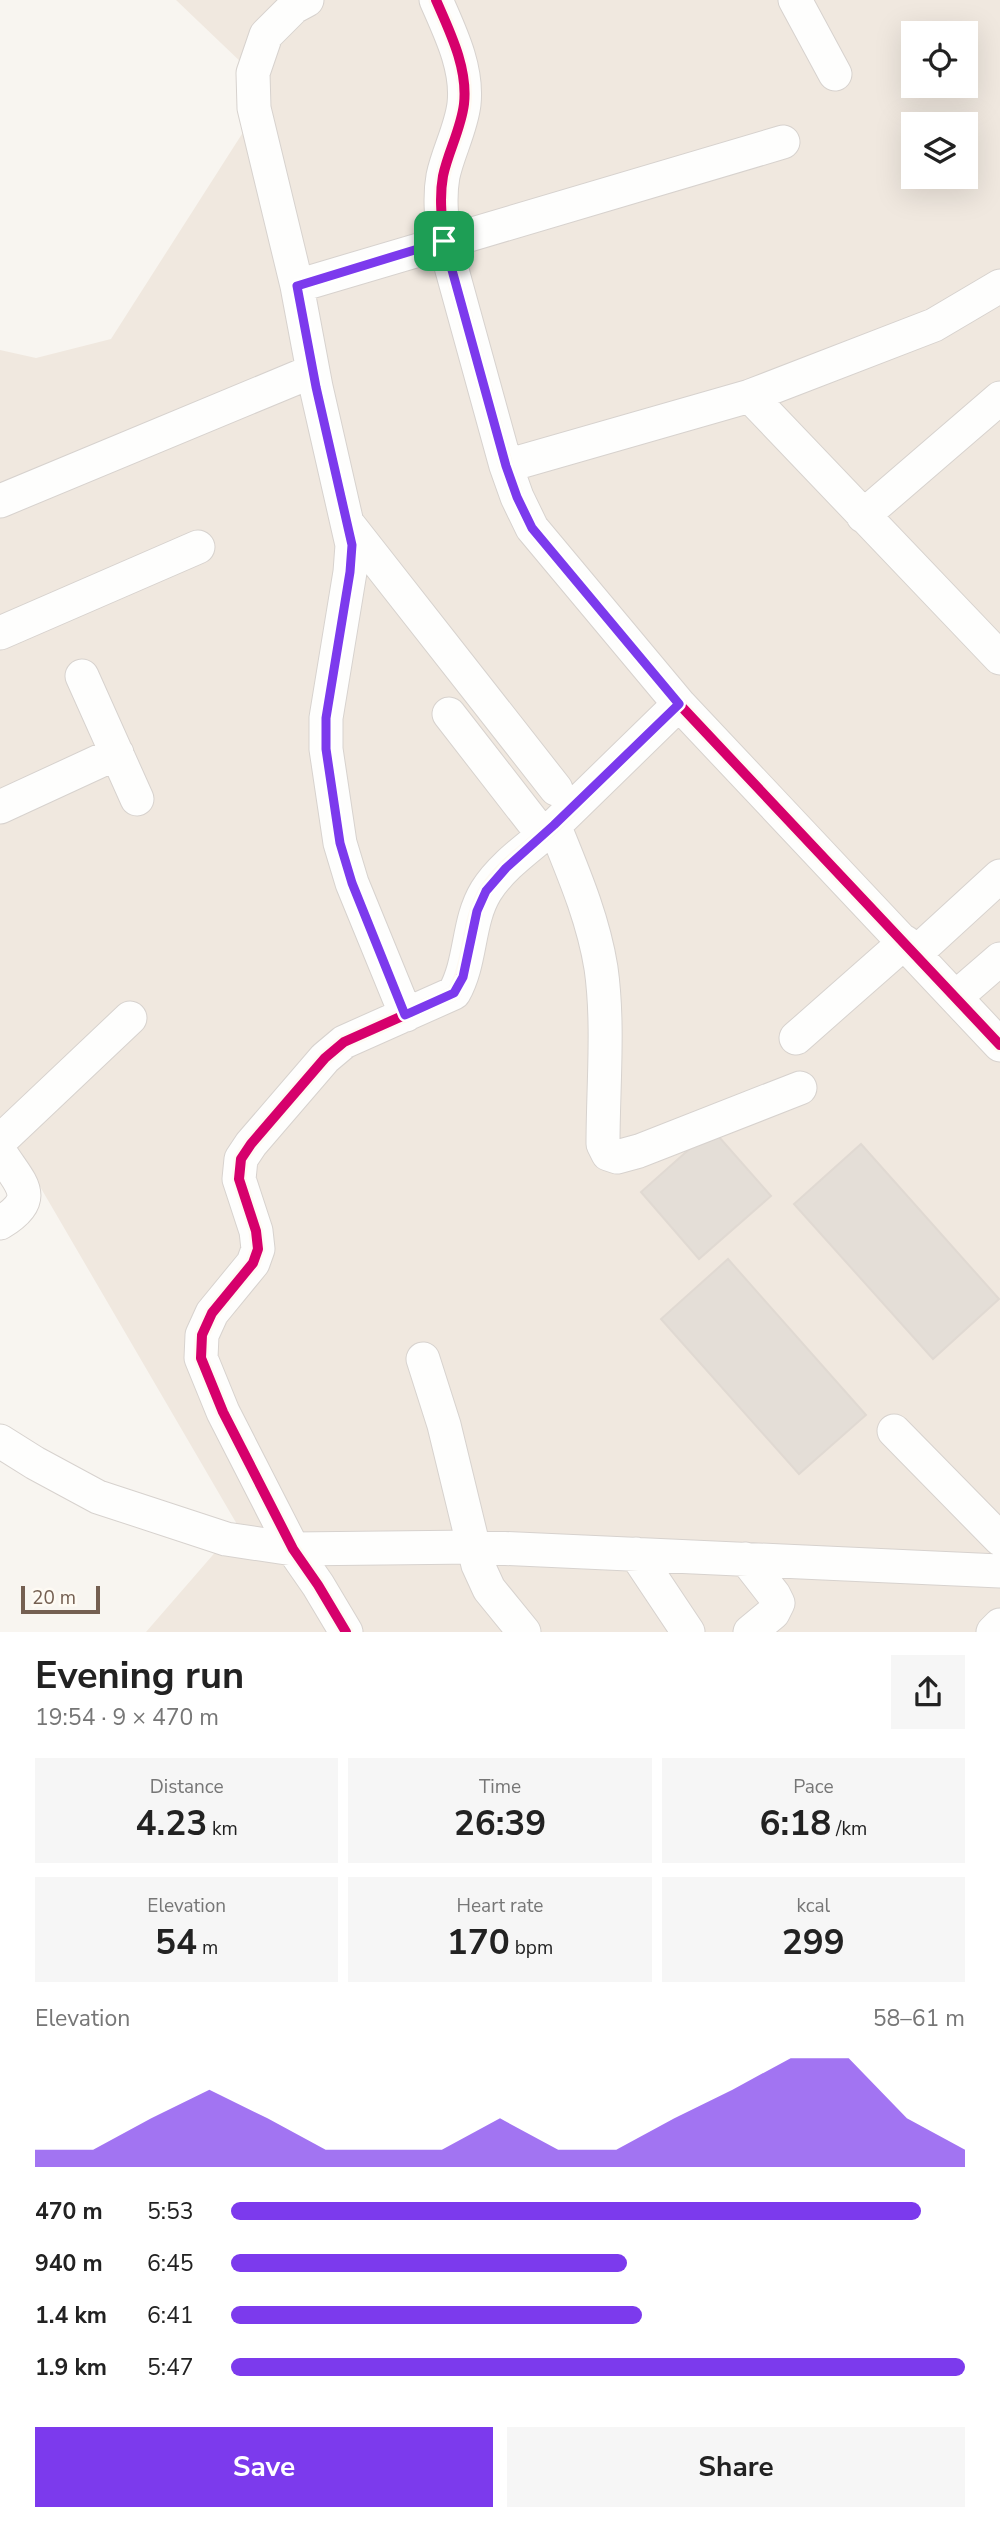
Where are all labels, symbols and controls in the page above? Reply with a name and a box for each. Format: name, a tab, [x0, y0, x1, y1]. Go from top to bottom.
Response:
map controls	[901, 21, 978, 189]
button: locate	[901, 21, 978, 98]
button: layers	[901, 112, 978, 189]
pin	[414, 211, 474, 271]
icon: arrive	[425, 222, 463, 260]
scale bar	[21, 1583, 100, 1615]
text: 20 m	[32, 1585, 76, 1611]
text: Evening run	[35, 1650, 244, 1701]
button: share	[891, 1655, 965, 1729]
text: 19:54 · 9 × 470 m	[35, 1702, 219, 1733]
text: Distance	[150, 1774, 224, 1800]
text: Time	[479, 1774, 521, 1800]
text: Pace	[793, 1774, 834, 1800]
text: 4.23	[135, 1800, 207, 1847]
text: 26:39	[454, 1800, 546, 1847]
text: 6:18	[760, 1800, 831, 1847]
text: km	[207, 1816, 238, 1842]
text: /km	[831, 1816, 867, 1842]
text: Elevation	[147, 1893, 226, 1919]
text: Heart rate	[457, 1893, 543, 1919]
text: kcal	[796, 1893, 830, 1919]
text: 54	[155, 1919, 197, 1966]
text: 170	[447, 1919, 510, 1966]
text: 299	[782, 1919, 845, 1966]
text: m	[197, 1935, 218, 1961]
text: bpm	[510, 1935, 553, 1961]
text: Elevation	[35, 2003, 130, 2034]
text: 58–61 m	[873, 2003, 965, 2034]
text: 470 m	[35, 2196, 103, 2227]
text: 5:53	[147, 2196, 194, 2227]
text: 940 m	[35, 2248, 103, 2279]
text: 6:45	[147, 2248, 194, 2279]
text: 1.4 km	[35, 2300, 107, 2331]
text: 6:41	[147, 2300, 194, 2331]
text: 1.9 km	[35, 2352, 107, 2383]
text: 5:47	[147, 2352, 194, 2383]
button: Save	[35, 2427, 493, 2507]
button: Share	[507, 2427, 965, 2507]

